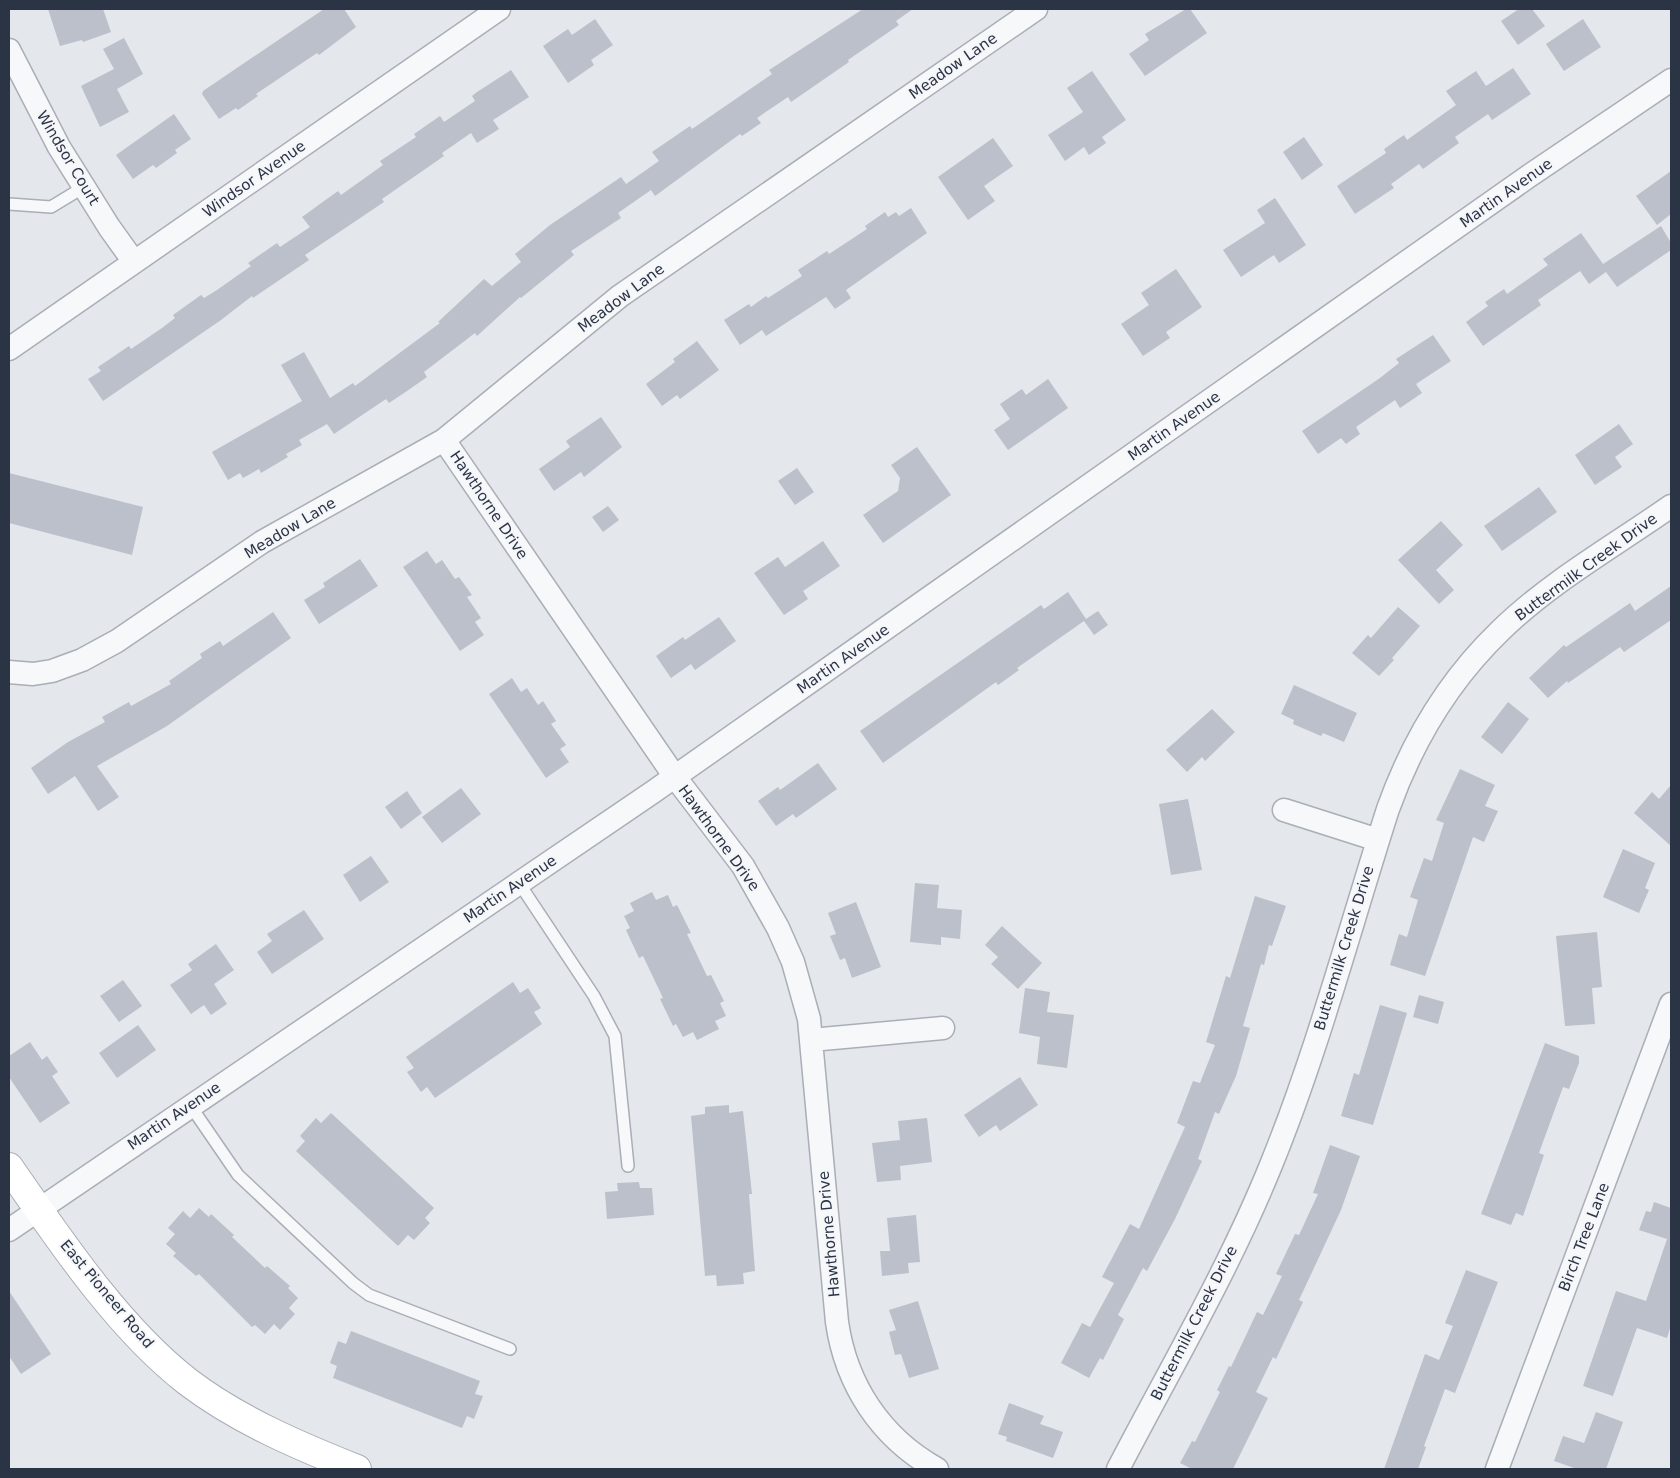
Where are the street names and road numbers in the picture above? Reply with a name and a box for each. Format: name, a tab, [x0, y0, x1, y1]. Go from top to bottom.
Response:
street label: Meadow Lane	[905, 29, 1001, 103]
street label: Windsor Court	[33, 108, 103, 209]
street label: Windsor Avenue	[199, 137, 309, 221]
street label: Martin Avenue	[1456, 155, 1556, 231]
street label: Meadow Lane	[574, 260, 668, 336]
street label: Martin Avenue	[1124, 388, 1224, 464]
street label: Hawthorne Drive	[446, 447, 532, 563]
street label: Meadow Lane	[241, 494, 339, 562]
street label: Buttermilk Creek Drive	[1511, 509, 1661, 625]
street label: Martin Avenue	[793, 621, 893, 697]
street label: Hawthorne Drive	[674, 781, 764, 895]
street label: Martin Avenue	[460, 851, 560, 927]
street label: Buttermilk Creek Drive	[1310, 863, 1378, 1033]
street label: Martin Avenue	[124, 1078, 224, 1154]
street label: Hawthorne Drive	[815, 1170, 843, 1298]
street label: Birch Tree Lane	[1555, 1180, 1613, 1294]
street label: East Pioneer Road	[56, 1236, 158, 1352]
street label: Buttermilk Creek Drive	[1147, 1243, 1241, 1403]

